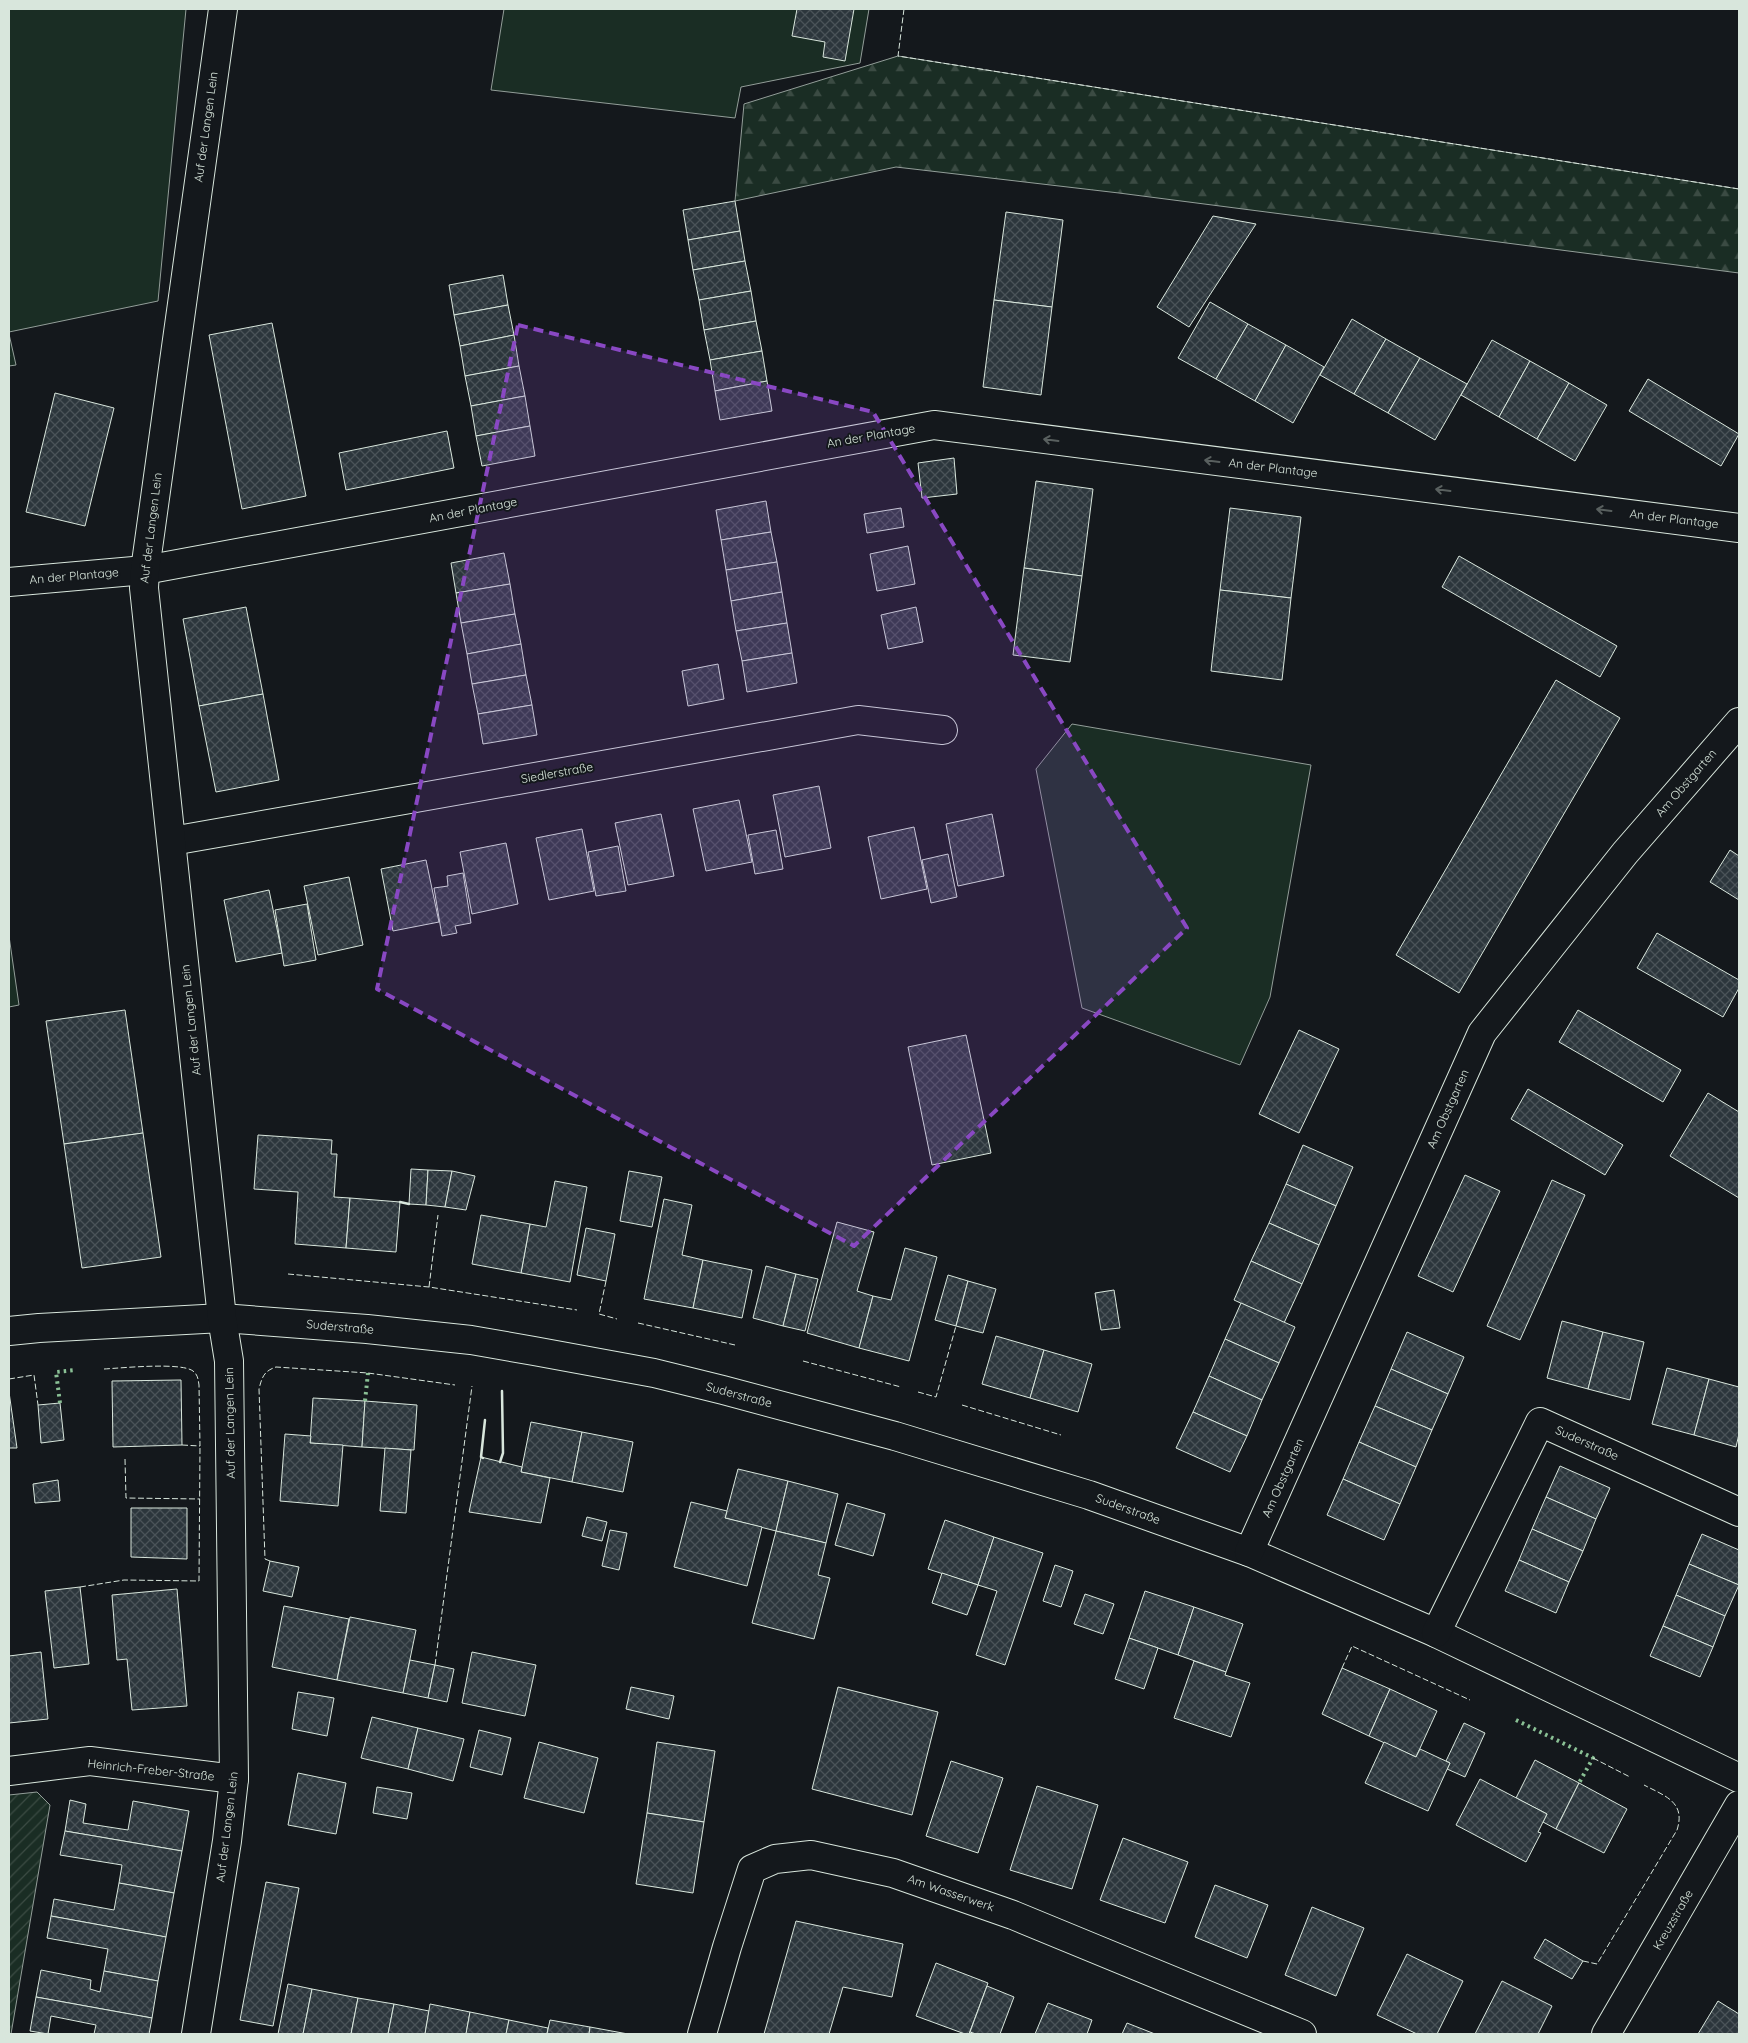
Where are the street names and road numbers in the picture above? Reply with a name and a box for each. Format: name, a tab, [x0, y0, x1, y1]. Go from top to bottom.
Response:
street label: Auf der Langen Lein	[190, 71, 221, 183]
street label: An der Plantage	[826, 420, 916, 451]
street label: An der Plantage	[1228, 455, 1319, 480]
street label: Auf der Langen Lein	[136, 472, 165, 584]
street label: An der Plantage	[428, 494, 518, 525]
street label: An der Plantage	[1629, 506, 1720, 531]
street label: An der Plantage	[29, 564, 119, 587]
street label: Am Obstgarten	[1652, 746, 1719, 820]
street label: Siedlerstraße	[520, 759, 594, 786]
street label: Auf der Langen Lein	[177, 964, 204, 1076]
street label: Am Obstgarten	[1423, 1067, 1472, 1151]
street label: Suderstraße	[306, 1316, 375, 1337]
street label: Auf der Langen Lein	[221, 1367, 238, 1479]
street label: Suderstraße	[704, 1379, 774, 1411]
street label: Suderstraße	[1553, 1422, 1621, 1463]
street label: Am Obstgarten	[1258, 1436, 1307, 1520]
street label: Suderstraße	[1094, 1490, 1163, 1527]
street label: Heinrich-Freber-Straße	[87, 1755, 216, 1784]
street label: Auf der Langen Lein	[212, 1771, 241, 1883]
street label: Am Wasserwerk	[906, 1871, 997, 1914]
street label: Kreuzstraße	[1649, 1887, 1696, 1953]

